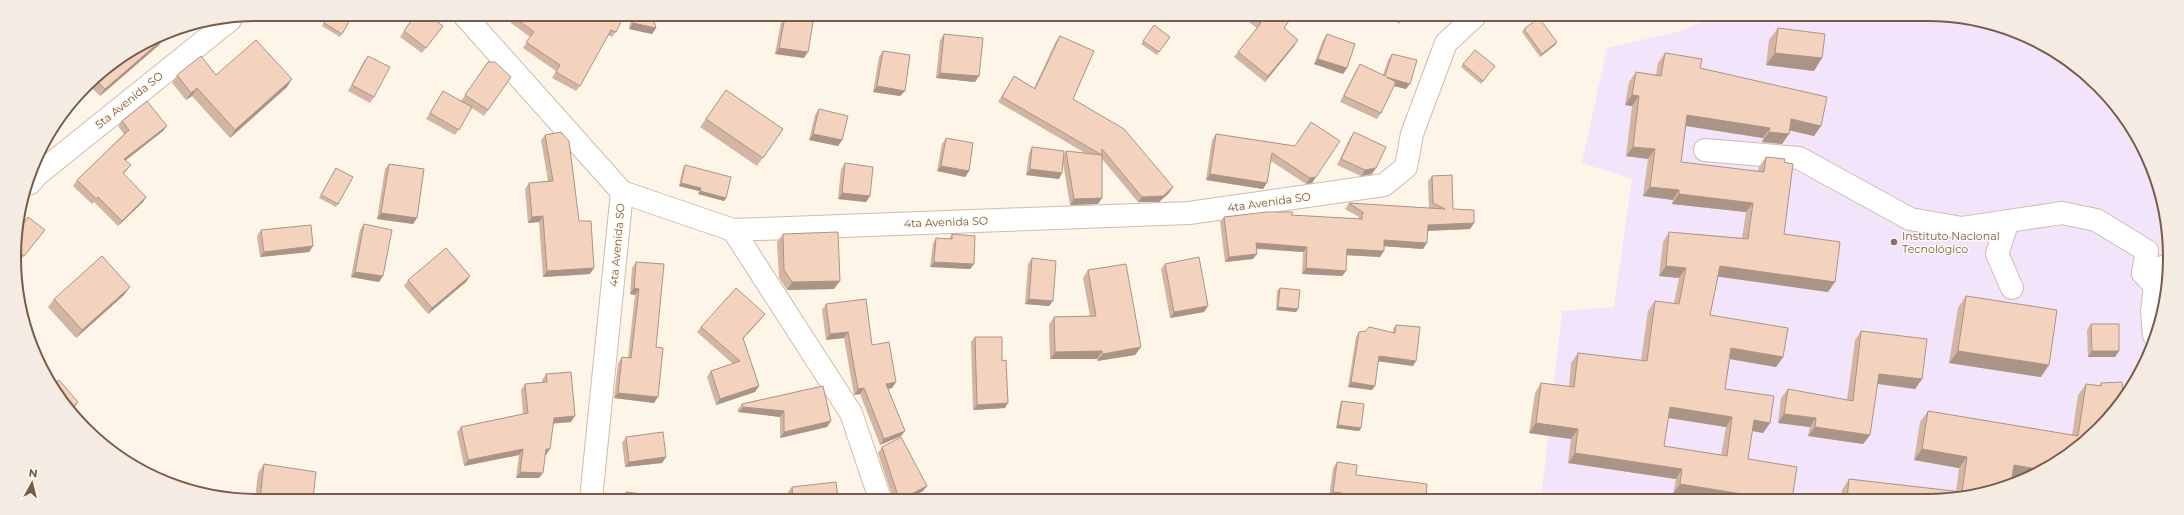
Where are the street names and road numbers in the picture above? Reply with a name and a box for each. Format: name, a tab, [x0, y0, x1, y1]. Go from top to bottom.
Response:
street label: 5ta Avenida SO	[92, 68, 166, 132]
street label: 4ta Avenida SO	[1226, 189, 1312, 215]
street label: 4ta Avenida SO	[606, 202, 628, 288]
street label: 4ta Avenida SO	[904, 214, 988, 230]

